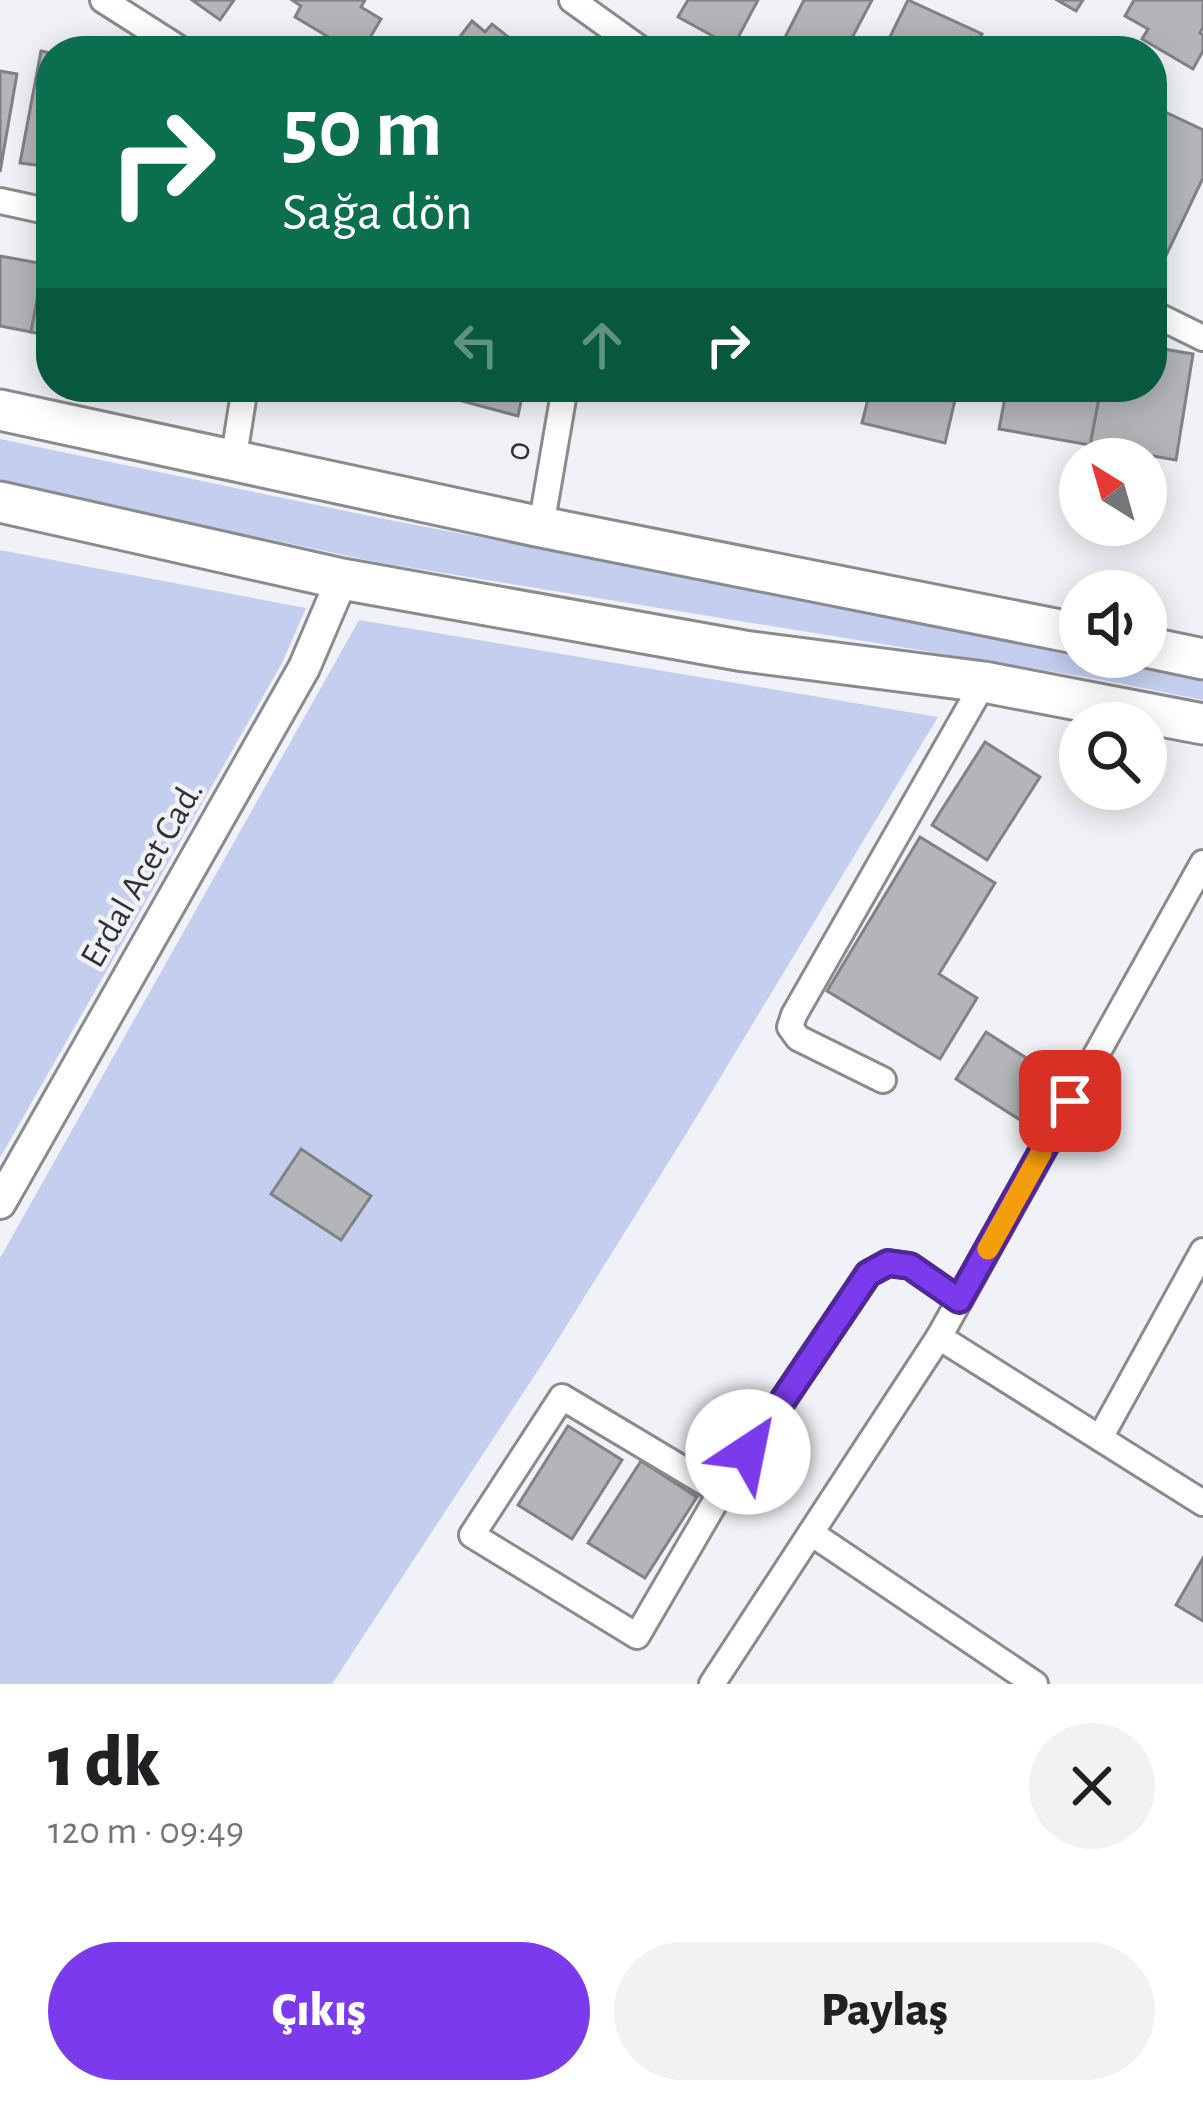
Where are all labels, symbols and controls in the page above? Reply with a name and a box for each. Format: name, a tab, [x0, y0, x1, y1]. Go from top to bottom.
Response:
icon: right	[84, 84, 240, 240]
text: 50 m	[282, 88, 443, 172]
text: Sağa dön	[282, 186, 473, 240]
icon: left	[443, 312, 509, 378]
icon: ahead	[569, 312, 635, 378]
icon: right	[695, 312, 761, 378]
north arrow	[1059, 438, 1167, 546]
map controls	[1059, 438, 1167, 810]
street label: 0	[499, 439, 537, 463]
button: sound	[1059, 570, 1167, 678]
button: search	[1059, 702, 1167, 810]
street label: Erdal Acet Cad.	[74, 775, 210, 973]
pin	[1019, 1050, 1121, 1152]
icon: arrive	[1037, 1068, 1103, 1134]
position arrow	[685, 1389, 811, 1515]
button: close	[1029, 1723, 1155, 1849]
text: 1 dk	[48, 1727, 160, 1799]
text: 120 m · 09:49	[48, 1812, 244, 1851]
button: Çıkış	[48, 1942, 590, 2080]
button: Paylaş	[614, 1942, 1155, 2080]

